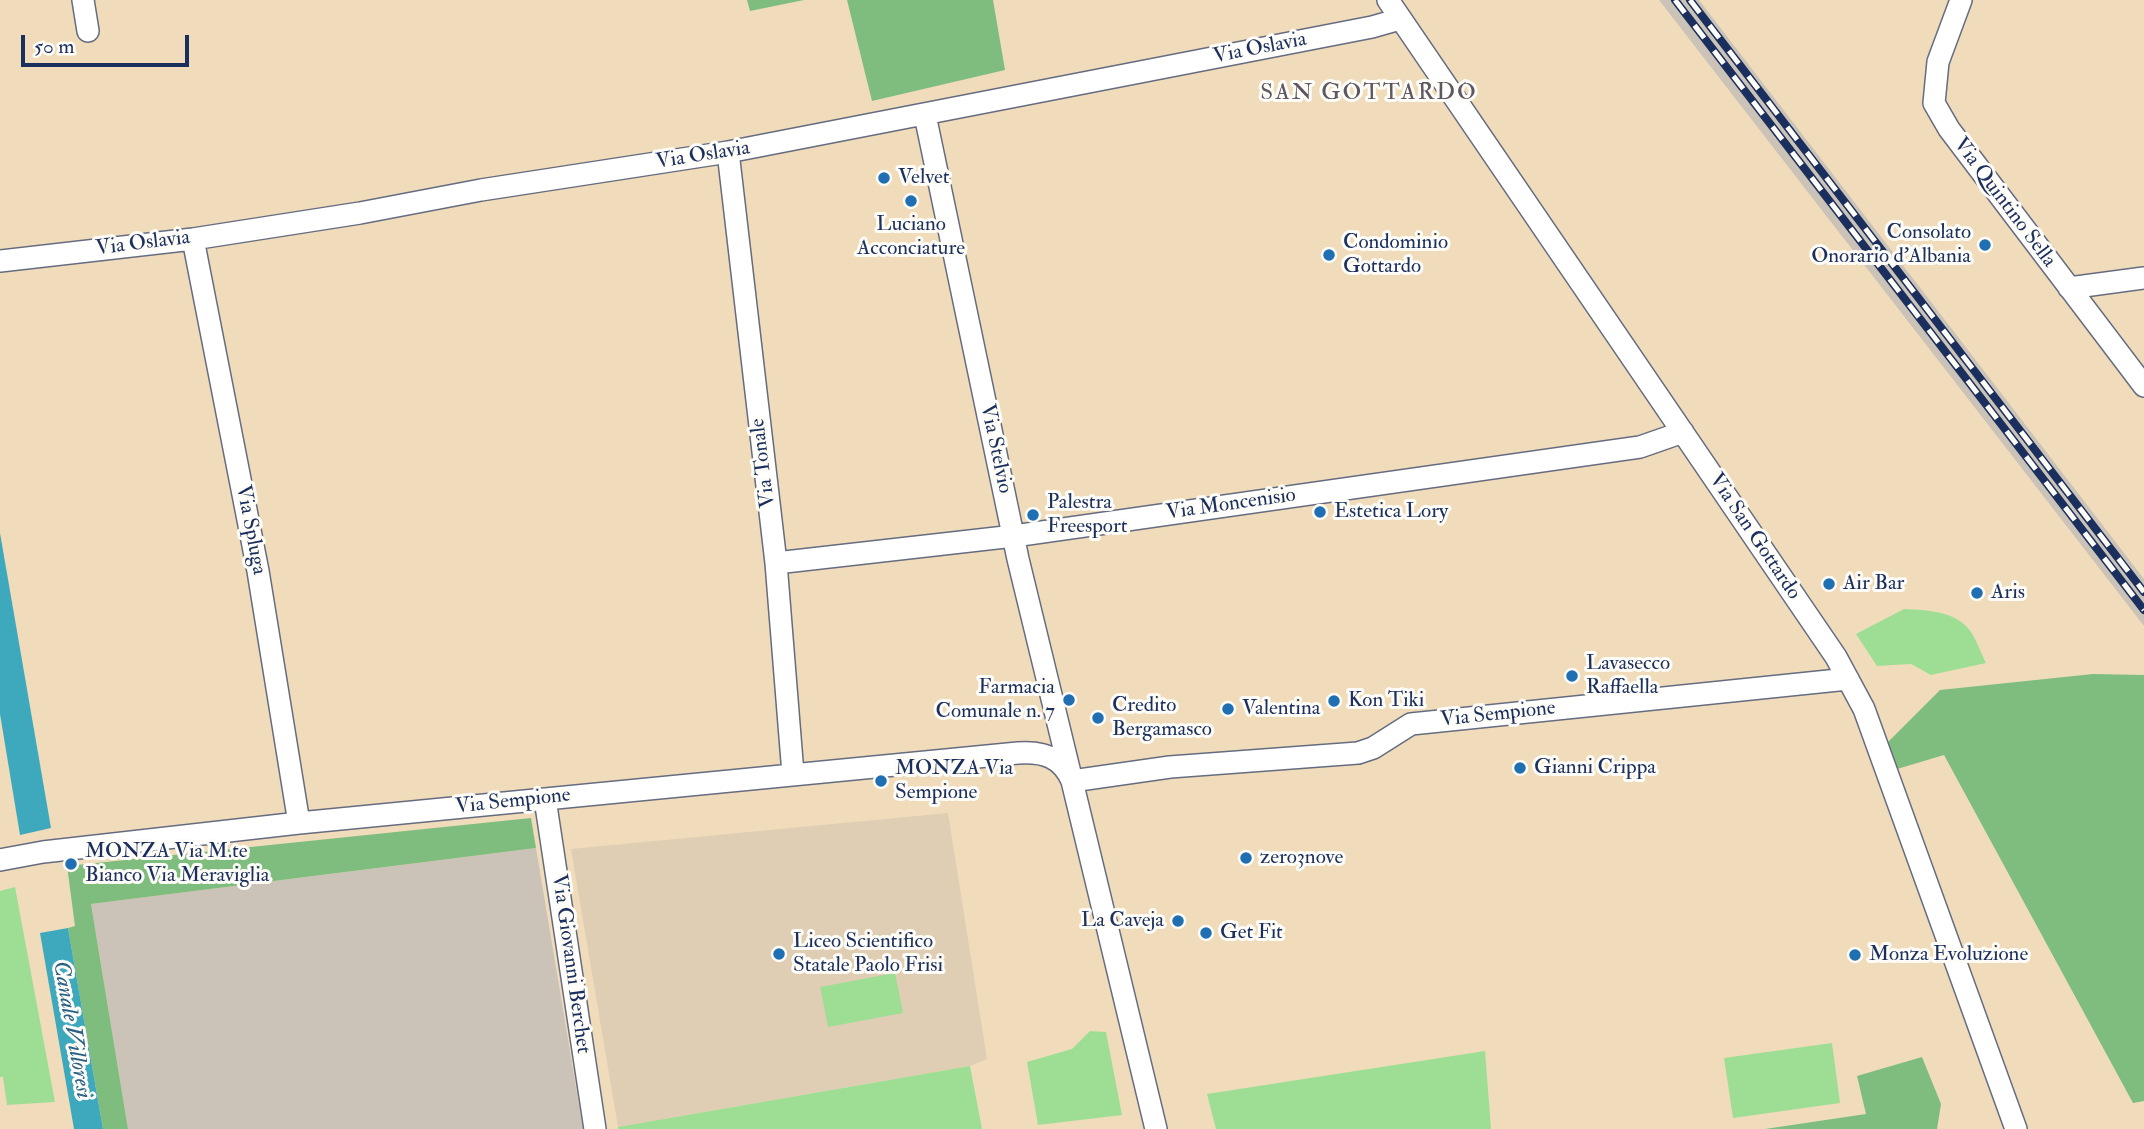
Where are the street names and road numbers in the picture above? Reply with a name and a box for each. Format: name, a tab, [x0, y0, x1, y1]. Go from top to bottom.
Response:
street label: Via Oslavia	[1211, 28, 1309, 70]
street label: Via Quintino Sella	[1947, 133, 2061, 273]
street label: Via Oslavia	[654, 136, 752, 176]
street label: Via Oslavia	[95, 226, 191, 262]
street label: Via Stelvio	[973, 402, 1017, 496]
street label: Via Tonale	[746, 417, 782, 509]
street label: Via San Gottardo	[1702, 469, 1806, 605]
street label: Via Spluga	[229, 483, 271, 577]
street label: Via Moncenisio	[1165, 483, 1297, 527]
street label: Via Sempione	[1439, 696, 1557, 734]
street label: Via Sempione	[454, 783, 572, 821]
street label: Via Giovanni Berchet	[545, 873, 595, 1055]

